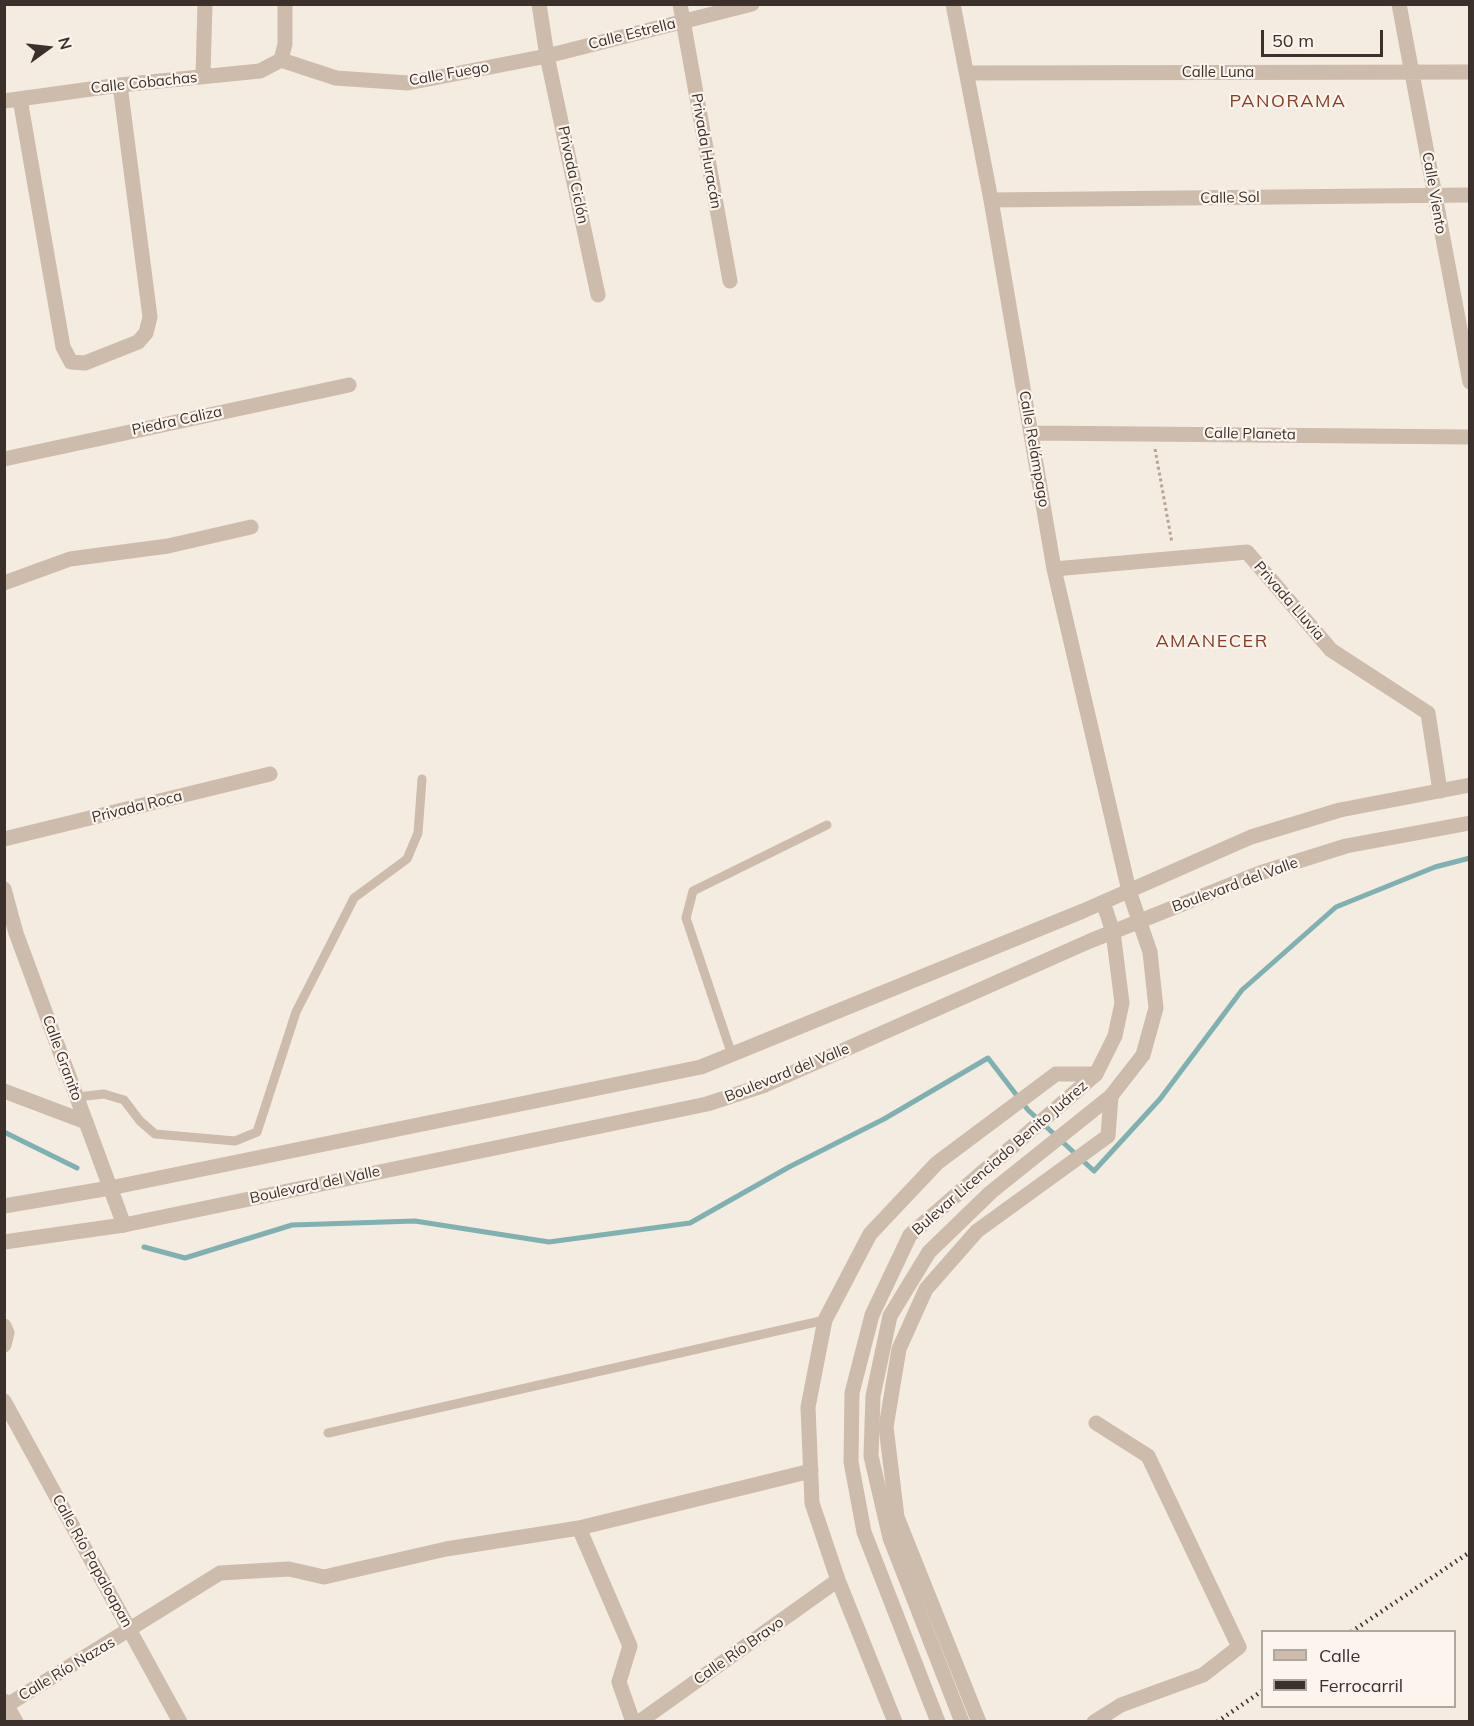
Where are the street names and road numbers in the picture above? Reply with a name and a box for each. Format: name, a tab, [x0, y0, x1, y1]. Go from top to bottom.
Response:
street label: Calle Estrella	[587, 14, 677, 54]
street label: Calle Fuego	[408, 58, 490, 90]
street label: Calle Luna	[1182, 63, 1254, 81]
street label: Calle Cobachas	[90, 68, 198, 98]
street label: Privada Huracán	[687, 92, 725, 210]
street label: Privada Ciclón	[554, 124, 592, 226]
street label: Calle Viento	[1418, 151, 1450, 235]
street label: Calle Sol	[1200, 188, 1260, 208]
street label: Calle Relámpago	[1015, 389, 1053, 509]
street label: Piedra Caliza	[130, 403, 224, 439]
street label: Calle Planeta	[1204, 424, 1296, 444]
street label: Privada Lluvia	[1250, 558, 1328, 644]
street label: Privada Roca	[90, 787, 184, 827]
street label: Boulevard del Valle	[1170, 854, 1300, 916]
street label: Calle Granito	[38, 1013, 86, 1103]
street label: Boulevard del Valle	[722, 1040, 852, 1106]
street label: Bulevar Licenciado Benito Juárez	[909, 1077, 1091, 1239]
street label: Boulevard del Valle	[248, 1162, 382, 1208]
street label: Calle Río Papaloapan	[48, 1491, 136, 1631]
street label: Calle Río Bravo	[691, 1613, 787, 1689]
street label: Calle Río Nazas	[16, 1633, 118, 1705]

